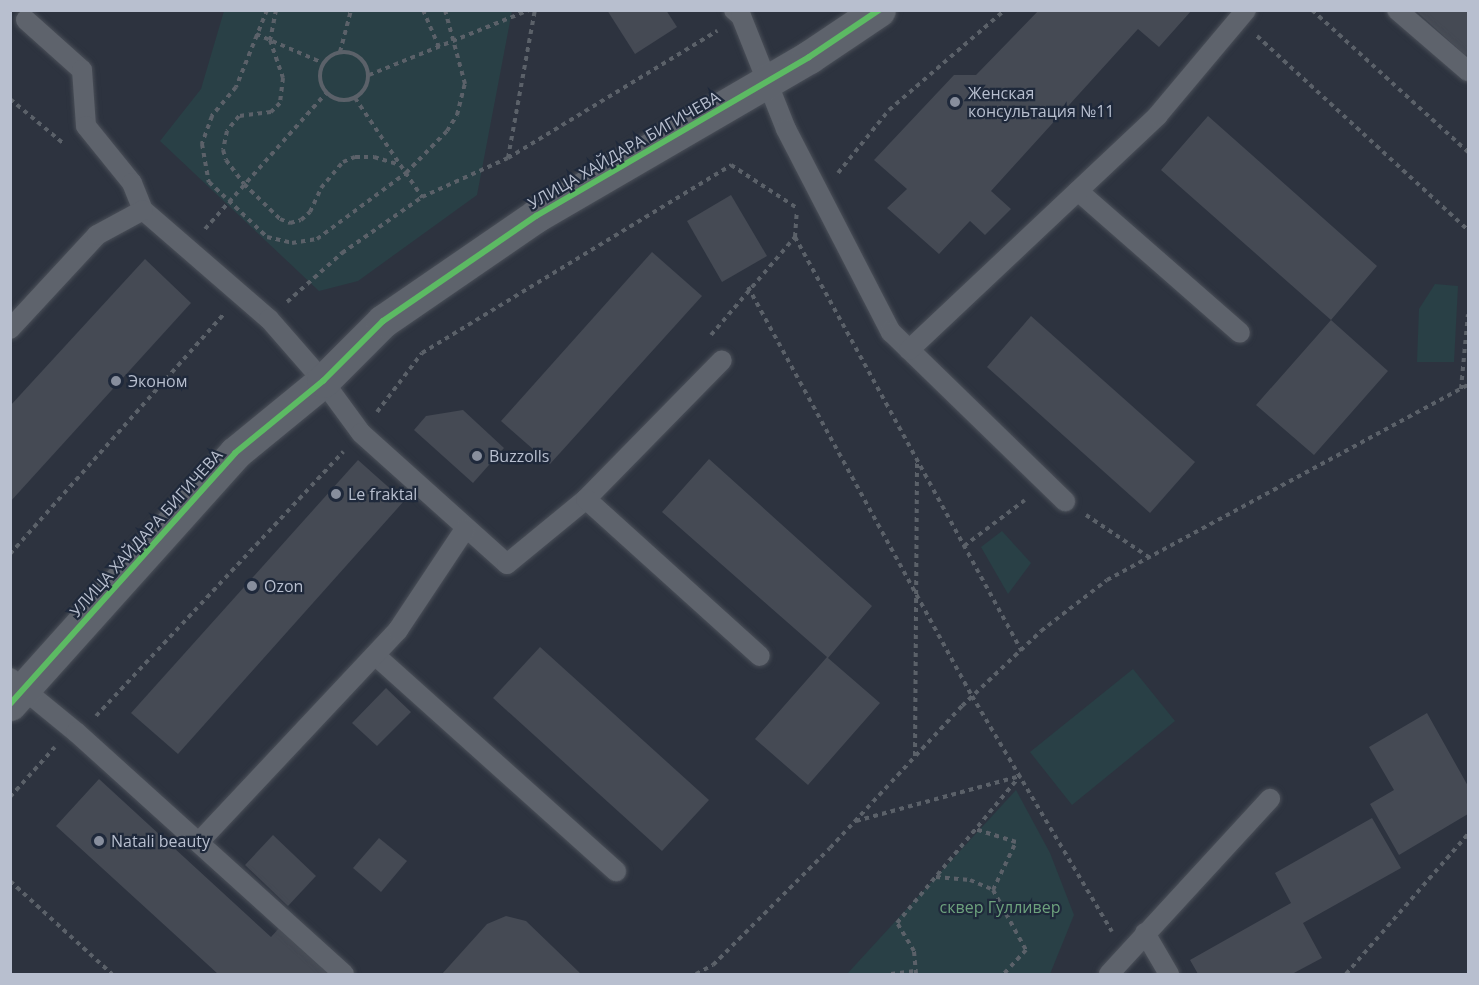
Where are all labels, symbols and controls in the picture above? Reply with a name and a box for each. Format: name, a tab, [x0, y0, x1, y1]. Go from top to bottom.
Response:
place label: Женская консультация №11	[968, 83, 1115, 121]
street label: УЛИЦА ХАЙДАРА БИГИЧЕВА	[525, 87, 723, 213]
marker: Женская консультация №11	[946, 93, 964, 111]
place label: Эконом	[128, 371, 187, 391]
marker: Эконом	[109, 374, 123, 388]
street label: УЛИЦА ХАЙДАРА БИГИЧЕВА	[66, 445, 226, 621]
place label: Buzzolls	[489, 446, 549, 466]
marker: Buzzolls	[470, 449, 484, 463]
place label: Le fraktal	[348, 484, 417, 504]
marker: Le fraktal	[329, 487, 343, 501]
place label: Ozon	[264, 576, 303, 596]
marker: Ozon	[245, 579, 259, 593]
place label: Natali beauty	[111, 831, 210, 851]
marker: Natali beauty	[92, 834, 106, 848]
park label: сквер Гулливер	[940, 897, 1060, 917]

